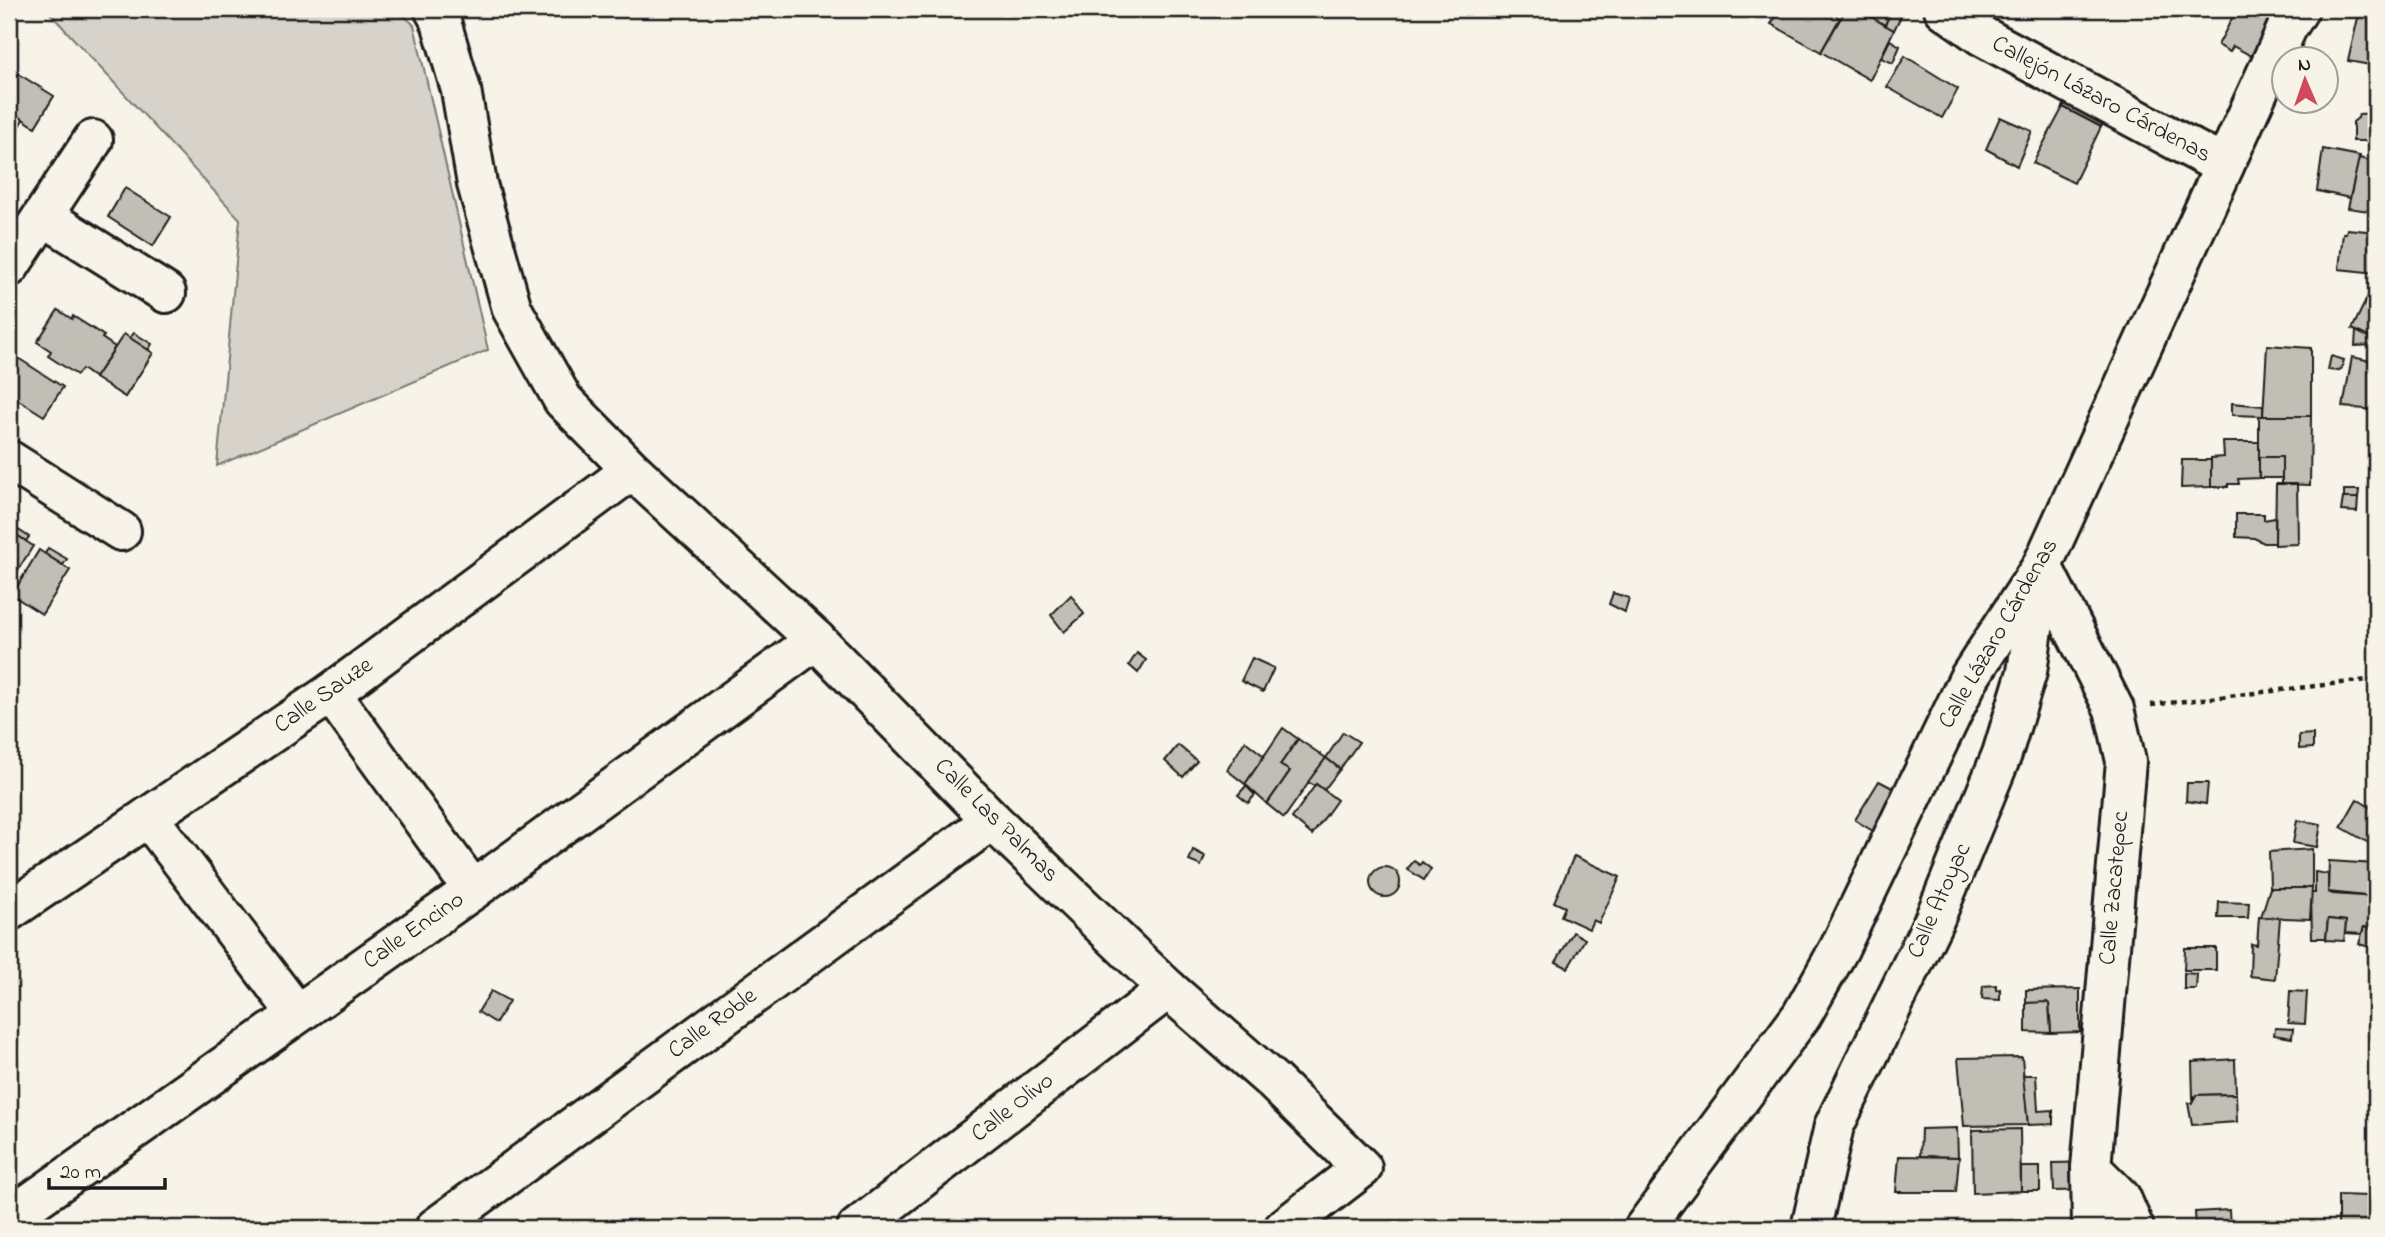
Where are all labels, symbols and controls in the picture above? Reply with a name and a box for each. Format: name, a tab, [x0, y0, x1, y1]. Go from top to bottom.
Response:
street label: Callejón Lázaro Cárdenas	[1985, 27, 2217, 173]
north arrow	[2270, 46, 2340, 116]
text: N	[2298, 52, 2312, 79]
street label: Calle Lázaro Cárdenas	[1930, 532, 2068, 736]
street label: Calle Sauze	[267, 649, 381, 743]
street label: Calle Las Palmas	[926, 751, 1066, 891]
street label: Calle Zacatepec	[2091, 809, 2139, 966]
street label: Calle Atoyac	[1899, 837, 1982, 965]
street label: Calle Encino	[356, 883, 472, 979]
street label: Calle Roble	[661, 980, 765, 1068]
street label: Calle Olivo	[964, 1064, 1062, 1152]
scale bar	[49, 1146, 164, 1190]
text: 20 m	[60, 1158, 101, 1188]

